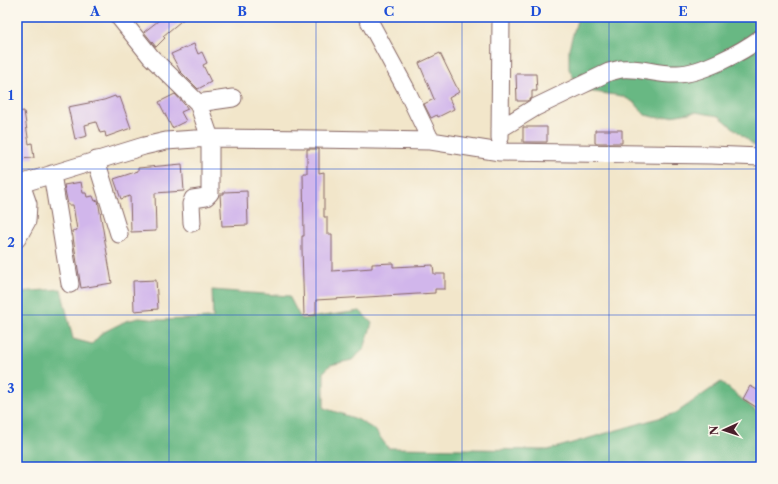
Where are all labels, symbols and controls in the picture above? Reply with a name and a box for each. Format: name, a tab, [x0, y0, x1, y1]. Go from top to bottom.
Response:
text: A	[89, 3, 101, 19]
text: B	[237, 3, 247, 19]
text: C	[384, 3, 394, 19]
text: D	[530, 3, 542, 19]
text: E	[678, 3, 688, 19]
text: 1	[8, 87, 14, 103]
text: 2	[7, 234, 15, 250]
text: 3	[7, 380, 15, 396]
north arrow	[704, 410, 744, 450]
text: N	[707, 425, 721, 436]

